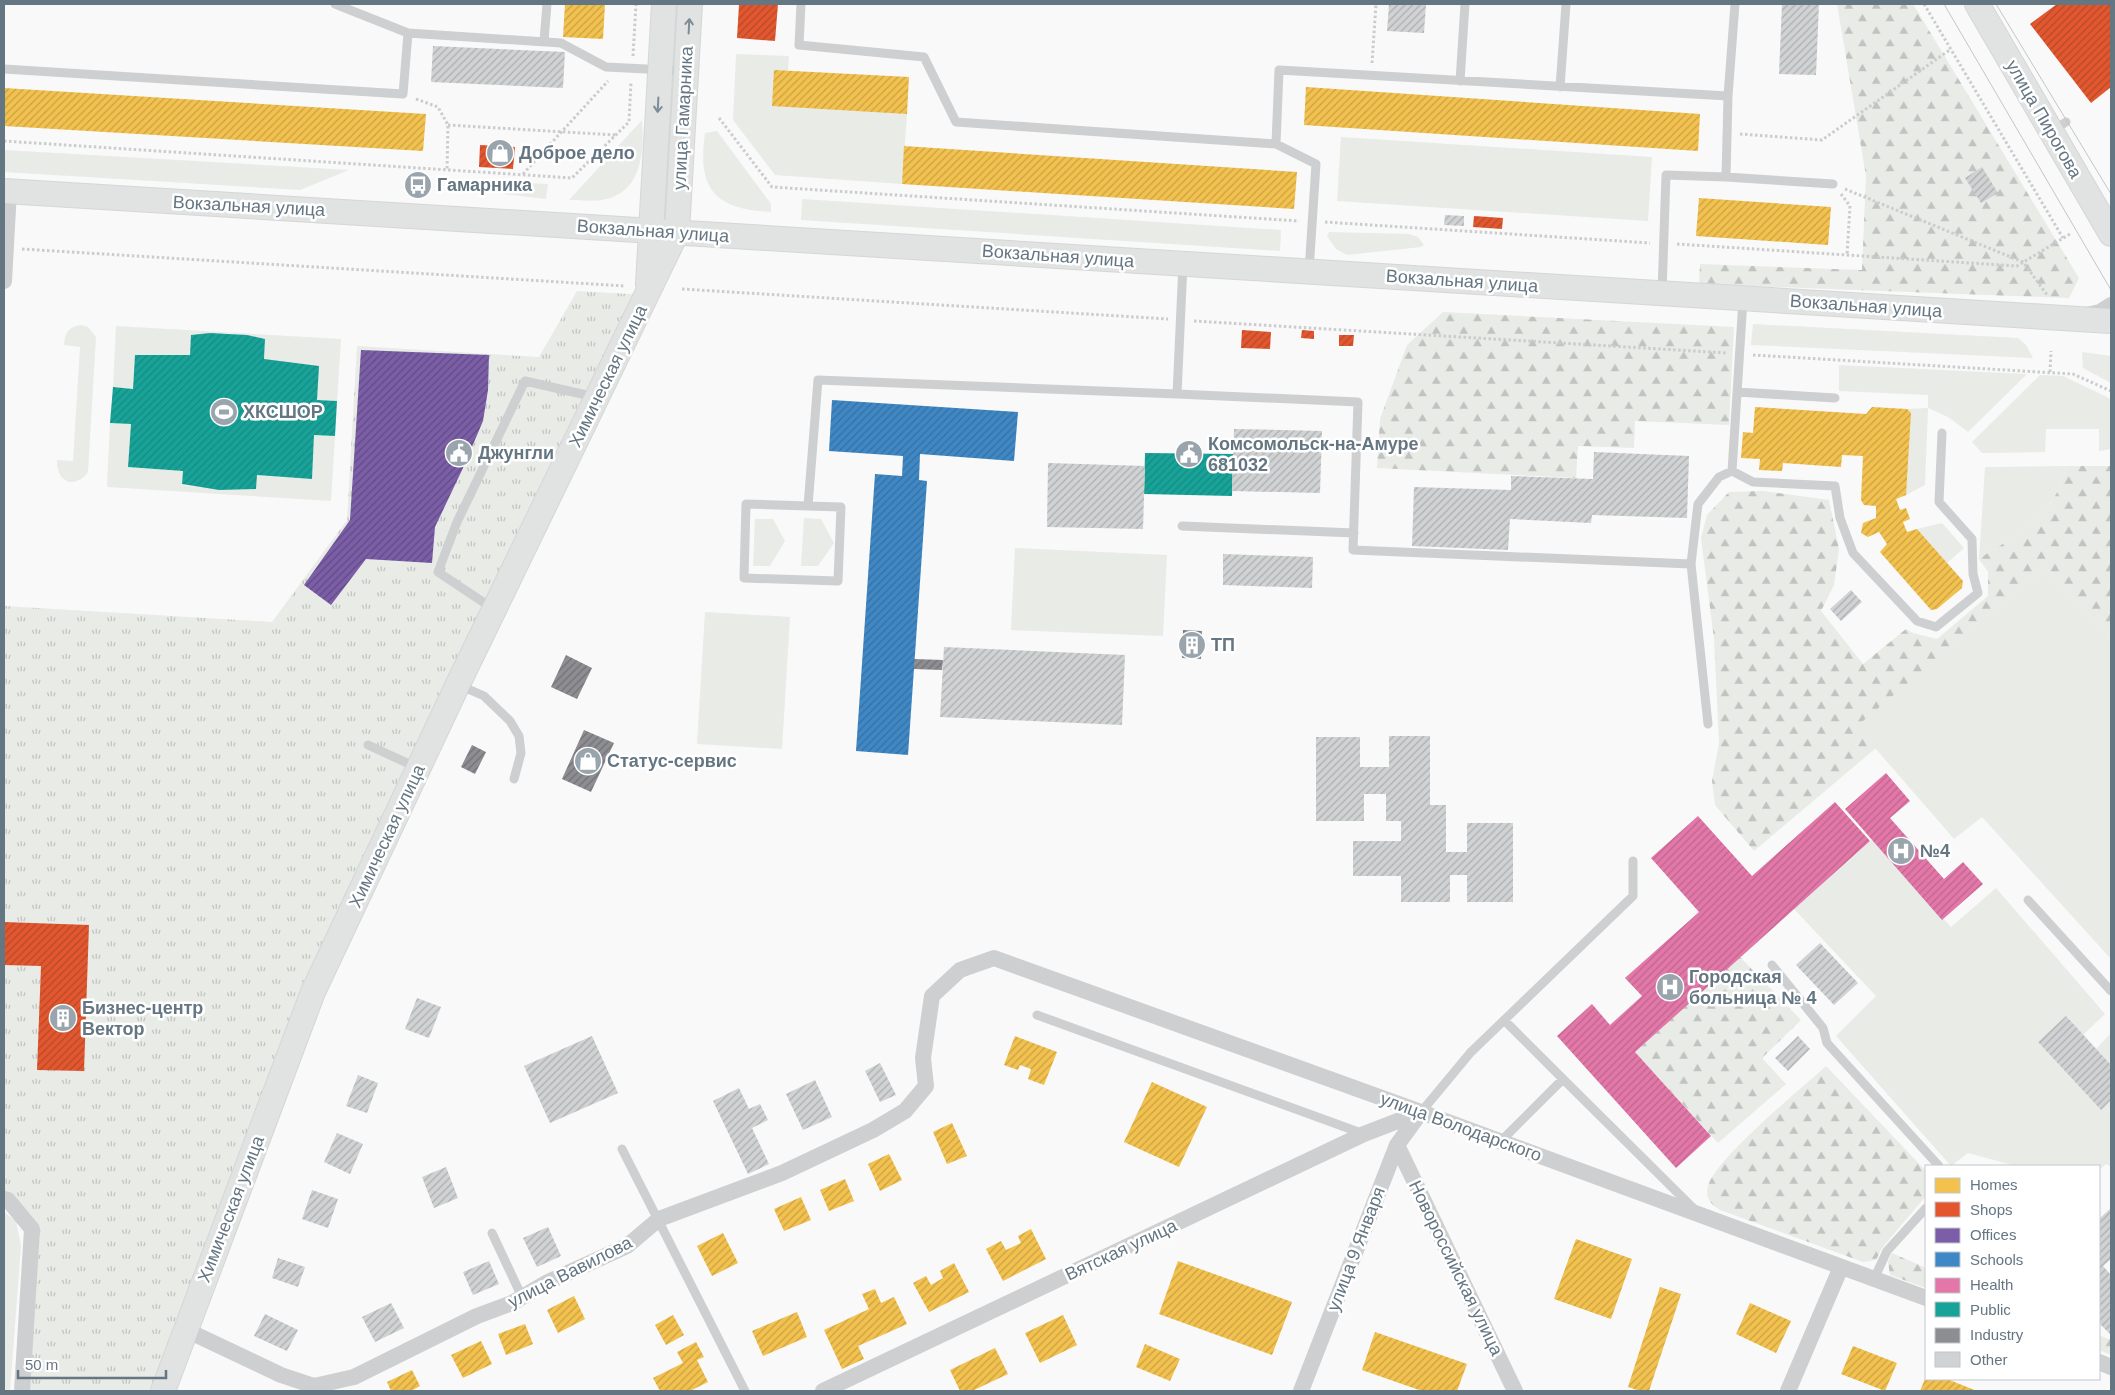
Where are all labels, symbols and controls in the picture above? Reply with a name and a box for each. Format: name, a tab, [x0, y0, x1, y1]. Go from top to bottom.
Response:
one-way arrow	[684, 18, 693, 34]
street label: улица Гамарника	[669, 45, 697, 190]
street label: улица Пирогова	[2002, 56, 2086, 182]
one-way arrow	[654, 97, 663, 113]
shop icon: Доброе дело	[485, 138, 515, 168]
place label: Доброе дело	[519, 143, 635, 163]
bus stop icon: Гамарника	[403, 170, 433, 200]
place label: Гамарника	[437, 175, 533, 195]
street label: Вокзальная улица	[172, 192, 327, 220]
street label: Вокзальная улица	[576, 216, 731, 246]
street label: Вокзальная улица	[981, 241, 1136, 271]
street label: Вокзальная улица	[1385, 266, 1540, 296]
street label: Вокзальная улица	[1789, 291, 1944, 321]
street label: Химическая улица	[565, 301, 651, 450]
sports icon: ХКСШОР	[209, 397, 239, 427]
place label: ХКСШОР	[243, 402, 323, 422]
place label: Комсомольск-на-Амуре 681032	[1208, 434, 1418, 475]
public building icon: Джунгли	[444, 438, 474, 468]
public building icon: Комсомольск-на-Амуре 681032	[1174, 439, 1204, 469]
place label: Джунгли	[478, 443, 554, 463]
building icon: ТП	[1177, 630, 1207, 660]
place label: ТП	[1211, 635, 1235, 655]
shop icon: Статус-сервис	[573, 746, 603, 776]
place label: Статус-сервис	[607, 751, 737, 771]
street label: Химическая улица	[345, 760, 429, 911]
hospital icon: №4	[1886, 836, 1916, 866]
place label: №4	[1920, 841, 1950, 861]
place label: Городская больница № 4	[1689, 967, 1816, 1008]
hospital icon: Городская больница № 4	[1655, 972, 1685, 1002]
place label: Бизнес-центр Вектор	[82, 998, 203, 1039]
building icon: Бизнес-центр Вектор	[48, 1003, 78, 1033]
street label: улица Володарского	[1378, 1088, 1544, 1166]
street label: Химическая улица	[194, 1132, 269, 1285]
legend	[1925, 1165, 2100, 1380]
text: Homes	[1970, 1176, 2018, 1193]
street label: Новороссийская улица	[1405, 1177, 1508, 1360]
street label: улица 9 Января	[1323, 1184, 1389, 1314]
text: Shops	[1970, 1201, 2013, 1218]
street label: Вятская улица	[1062, 1215, 1181, 1285]
text: Offices	[1970, 1226, 2016, 1243]
street label: улица Вавилова	[505, 1232, 636, 1312]
text: Schools	[1970, 1251, 2023, 1268]
text: Health	[1970, 1276, 2013, 1293]
text: Public	[1970, 1301, 2011, 1318]
text: Industry	[1970, 1326, 2024, 1343]
scale bar	[18, 1348, 165, 1380]
text: Other	[1970, 1351, 2008, 1368]
text: 50 m	[25, 1356, 58, 1373]

